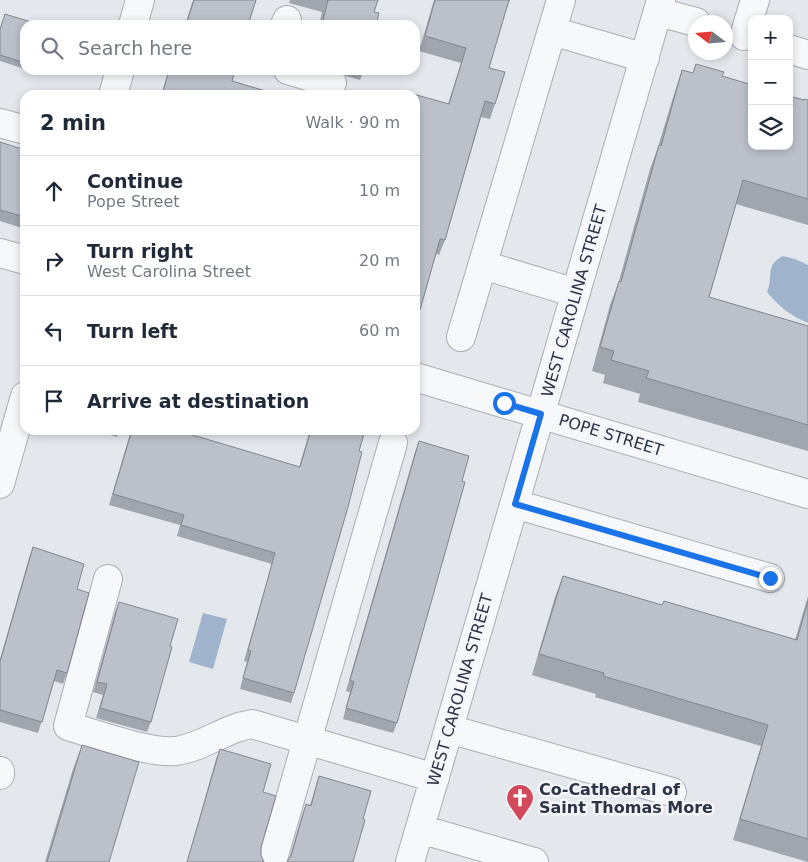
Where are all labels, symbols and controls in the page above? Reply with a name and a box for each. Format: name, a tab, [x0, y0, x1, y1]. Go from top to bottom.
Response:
north arrow	[688, 15, 733, 60]
map controls	[748, 15, 793, 150]
button: +	[748, 15, 793, 60]
search box	[20, 20, 420, 75]
icon: search	[38, 34, 66, 62]
text: Search here	[78, 37, 192, 59]
button: −	[748, 60, 793, 105]
button: layers	[748, 105, 793, 150]
text: 2 min	[40, 111, 106, 135]
text: Walk · 90 m	[305, 113, 400, 132]
text: Continue	[87, 170, 183, 192]
icon: ahead	[40, 177, 68, 205]
text: 10 m	[359, 181, 400, 200]
text: Pope Street	[87, 192, 180, 211]
street label: WEST CAROLINA STREET	[537, 202, 611, 399]
text: Turn right	[87, 240, 193, 262]
icon: right	[40, 247, 68, 275]
text: 20 m	[359, 251, 400, 270]
text: West Carolina Street	[87, 262, 251, 281]
icon: left	[40, 317, 68, 345]
text: Turn left	[87, 320, 178, 342]
text: 60 m	[359, 321, 400, 340]
icon: arrive	[40, 387, 68, 415]
text: Arrive at destination	[87, 390, 309, 412]
route start	[493, 392, 516, 415]
street label: POPE STREET	[557, 410, 666, 460]
route end	[759, 567, 782, 590]
street label: WEST CAROLINA STREET	[423, 591, 497, 788]
place label: Co-Cathedral of Saint Thomas More	[539, 780, 713, 817]
church icon: Co-Cathedral of Saint Thomas More	[505, 783, 535, 822]

